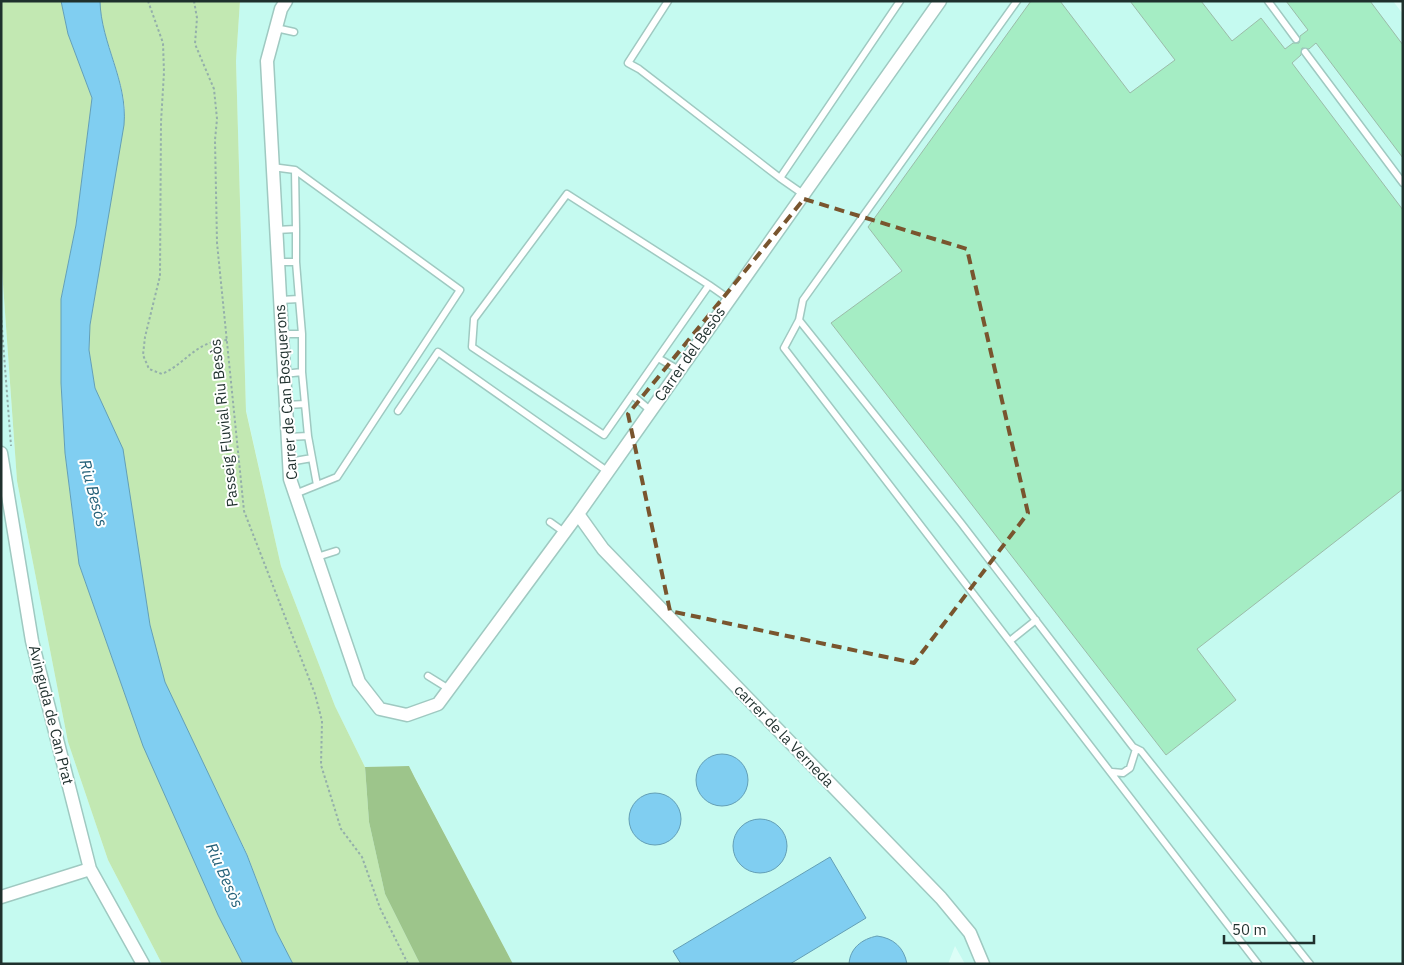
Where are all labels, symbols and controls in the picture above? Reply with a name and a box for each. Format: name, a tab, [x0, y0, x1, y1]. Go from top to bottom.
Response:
street label: Carrer del Besòs	[650, 303, 729, 405]
street label: Carrer de Can Bosquerons	[270, 304, 301, 480]
street label: Passeig Fluvial Riu Besòs	[205, 338, 242, 508]
water label: Riu Besòs	[75, 457, 113, 529]
street label: Avinguda de Can Prat	[25, 643, 78, 787]
street label: carrer de la Verneda	[730, 680, 838, 791]
water label: Riu Besòs	[202, 839, 248, 911]
scale bar	[1224, 912, 1314, 944]
text: 50 m	[1232, 920, 1267, 939]

